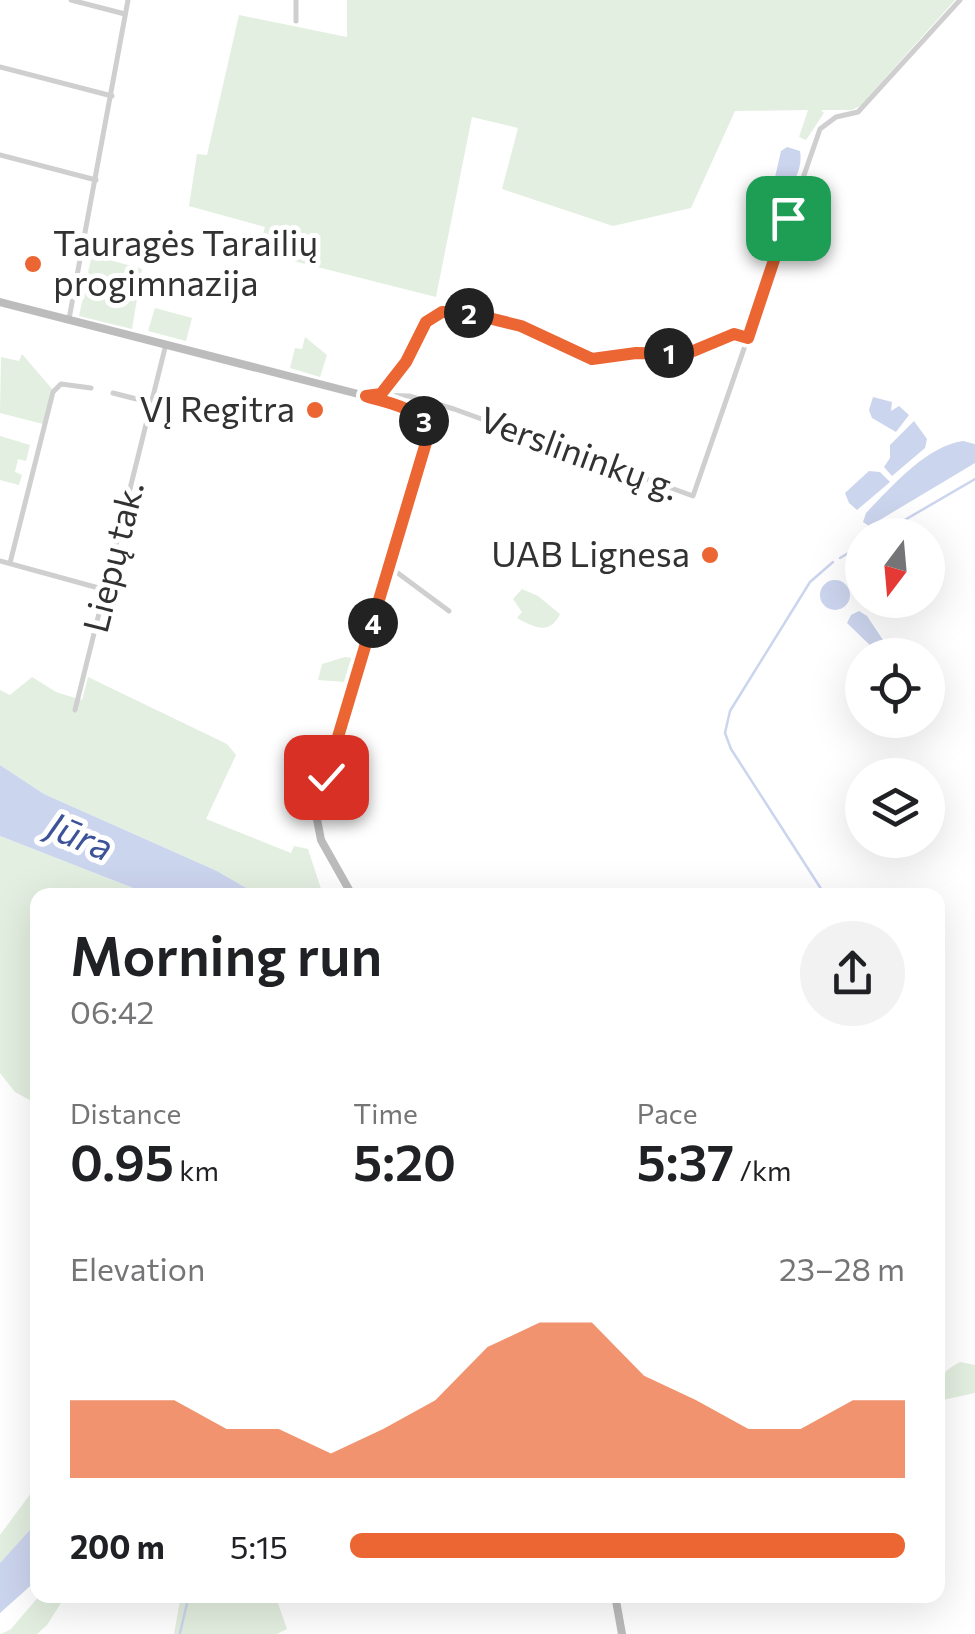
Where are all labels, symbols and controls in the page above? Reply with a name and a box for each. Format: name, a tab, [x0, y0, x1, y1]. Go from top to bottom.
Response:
pin	[746, 176, 831, 261]
icon: arrive	[761, 191, 816, 246]
place label: Tauragės Tarailių progimnazija	[53, 220, 318, 303]
marker: Tauragės Tarailių progimnazija	[22, 253, 44, 275]
pin: 2	[444, 288, 494, 338]
text: 2	[461, 296, 477, 330]
pin: 1	[644, 328, 694, 378]
text: 1	[663, 336, 675, 370]
place label: VĮ Regitra	[139, 386, 295, 429]
pin: 3	[399, 396, 449, 446]
street label: Verslininkų g.	[474, 396, 685, 508]
marker: VĮ Regitra	[304, 399, 326, 421]
text: 3	[416, 404, 432, 438]
street label: Liepų tak.	[72, 476, 151, 636]
north arrow	[845, 518, 945, 618]
map controls	[845, 518, 945, 858]
place label: UAB Lignesa	[491, 531, 690, 574]
marker: UAB Lignesa	[699, 544, 721, 566]
pin: 4	[348, 598, 398, 648]
text: 4	[364, 606, 382, 640]
button: locate	[845, 638, 945, 738]
pin	[284, 735, 369, 820]
icon: check	[299, 750, 354, 805]
button: layers	[845, 758, 945, 858]
water label: Jūra	[38, 799, 121, 869]
text: Morning run	[70, 920, 382, 987]
button: share	[800, 921, 905, 1026]
text: 06:42	[70, 991, 154, 1031]
text: Distance	[70, 1096, 181, 1130]
text: Time	[353, 1096, 418, 1130]
text: Pace	[637, 1096, 698, 1130]
text: 0.95	[70, 1130, 174, 1191]
text: 5:20	[353, 1130, 456, 1191]
text: 5:37	[637, 1130, 734, 1191]
text: km	[174, 1153, 219, 1187]
text: /km	[734, 1153, 792, 1187]
text: Elevation	[70, 1248, 205, 1288]
text: 23–28 m	[779, 1248, 905, 1288]
text: 200 m	[70, 1526, 165, 1566]
text: 5:15	[230, 1526, 288, 1566]

